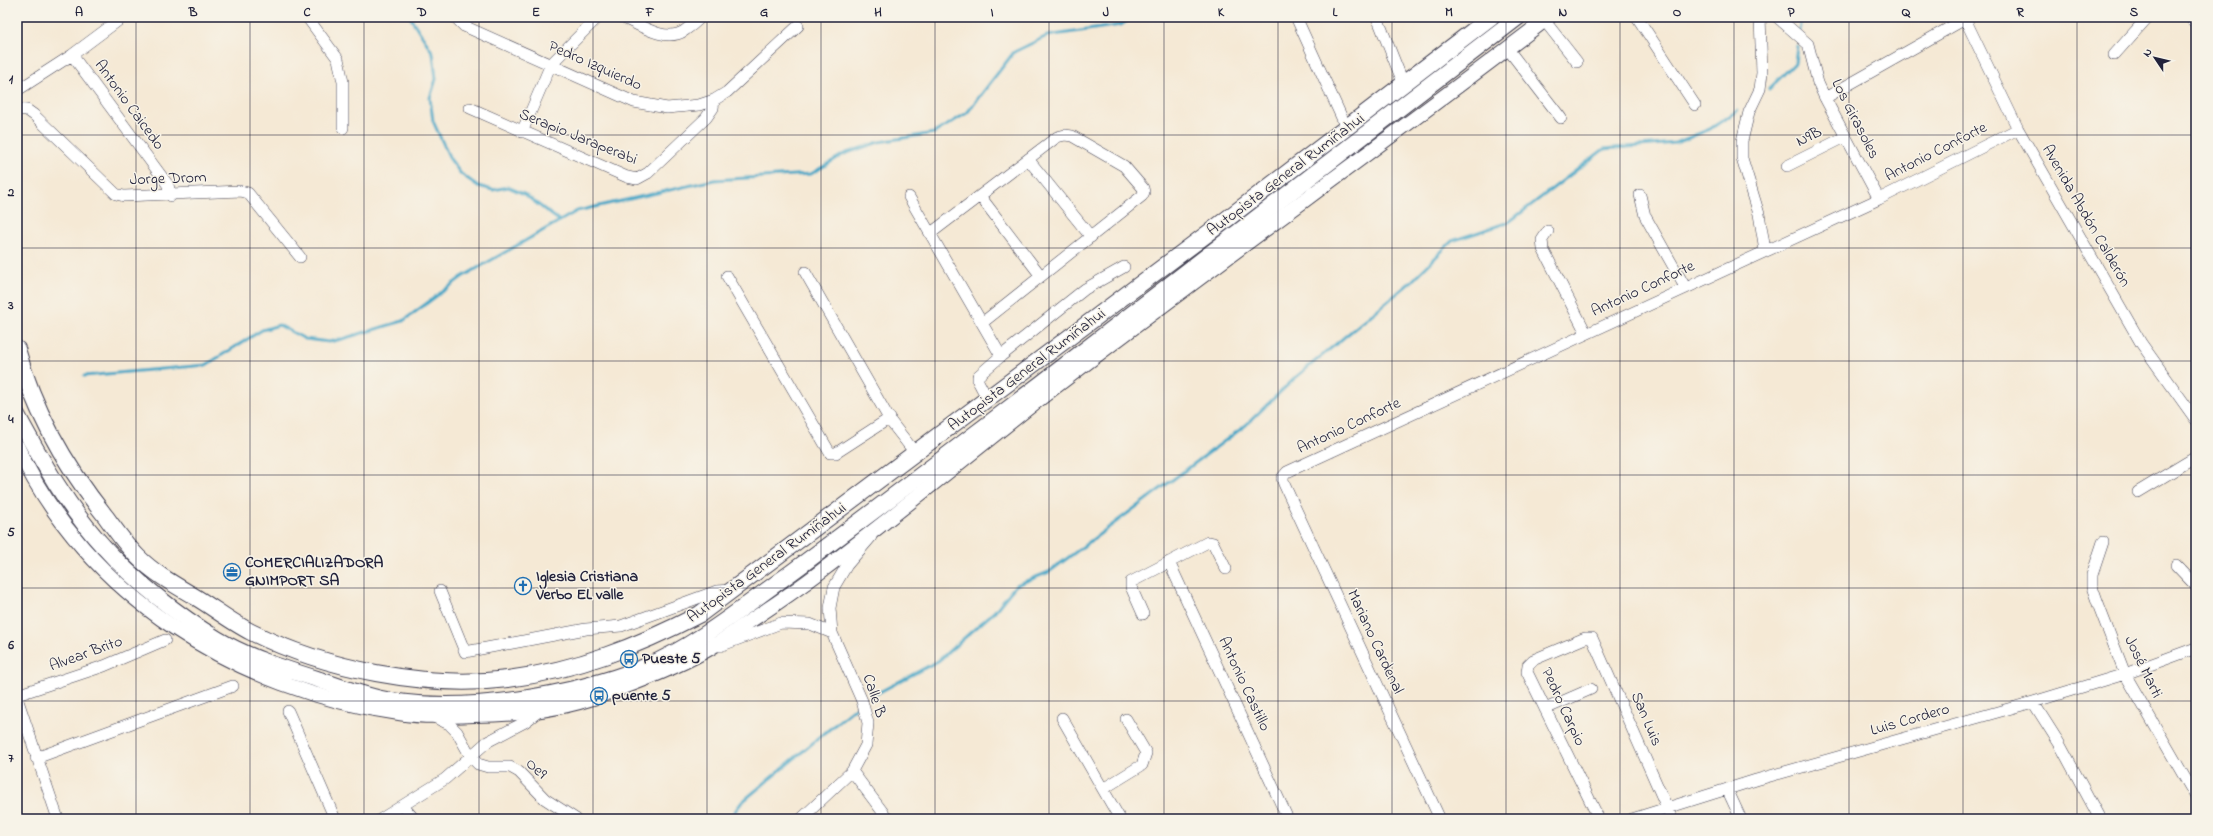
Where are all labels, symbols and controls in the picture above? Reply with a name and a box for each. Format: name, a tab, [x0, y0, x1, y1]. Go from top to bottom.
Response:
text: A	[75, 3, 83, 22]
text: B	[188, 3, 198, 22]
text: C	[303, 3, 311, 22]
text: D	[416, 3, 427, 22]
text: E	[532, 3, 540, 22]
text: F	[645, 3, 655, 22]
text: G	[760, 3, 768, 22]
text: H	[874, 3, 882, 22]
text: I	[990, 3, 994, 22]
text: J	[1103, 3, 1109, 22]
text: K	[1218, 3, 1225, 22]
text: L	[1333, 3, 1339, 22]
text: M	[1445, 3, 1453, 22]
text: N	[1559, 3, 1568, 22]
text: O	[1673, 3, 1682, 22]
text: P	[1788, 3, 1795, 22]
text: Q	[1902, 3, 1911, 22]
text: R	[2015, 3, 2024, 22]
text: S	[2130, 3, 2139, 22]
street label: Pedro Izquierdo	[544, 35, 646, 97]
north arrow	[2135, 38, 2175, 78]
text: N	[2139, 45, 2156, 60]
street label: Antonio Caicedo	[88, 55, 170, 155]
text: 1	[9, 70, 14, 89]
street label: Los Girasoles	[1825, 75, 1885, 163]
street label: Serapio Jaraperabi	[515, 102, 641, 172]
street label: Autopista General Rumiñahui	[1202, 107, 1370, 242]
street label: Antonio Conforte	[1881, 116, 1992, 188]
street label: N9B	[1792, 120, 1826, 154]
street label: Avenida Abdón Calderón	[2035, 140, 2137, 292]
street label: Jorge Drom	[129, 166, 207, 192]
text: 2	[7, 183, 15, 202]
street label: Antonio Conforte	[1587, 254, 1699, 324]
text: 3	[7, 296, 14, 315]
street label: Autopista General Rumiñahui	[943, 302, 1111, 437]
street label: Antonio Conforte	[1293, 391, 1405, 461]
text: 4	[7, 410, 14, 429]
street label: Autopista General Rumiñahui	[682, 497, 852, 629]
text: 5	[7, 523, 15, 542]
place label: COMERCIALIZADORA GNIMPORT SA	[245, 551, 383, 593]
office icon: COMERCIALIZADORA GNIMPORT SA	[222, 562, 242, 582]
place label: Iglesia Cristiana Verbo EL valle	[535, 565, 638, 607]
church icon: Iglesia Cristiana Verbo EL valle	[513, 576, 533, 596]
street label: Mariano Cardenal	[1340, 586, 1410, 698]
street label: Alvear Brito	[46, 630, 126, 678]
street label: José Marti	[2118, 632, 2169, 702]
street label: Antonio Castillo	[1212, 633, 1276, 735]
text: 6	[7, 636, 14, 655]
place label: Pueste 5	[642, 647, 701, 671]
bus stop icon: Pueste 5	[619, 649, 639, 669]
street label: Pedro Carpio	[1534, 664, 1592, 750]
street label: Calle B	[856, 671, 892, 721]
place label: puente 5	[612, 684, 671, 708]
bus stop icon: puente 5	[589, 686, 609, 706]
street label: San Luis	[1624, 688, 1668, 750]
street label: Luis Cordero	[1867, 697, 1953, 743]
text: 7	[8, 749, 14, 768]
street label: Oe9	[520, 753, 553, 786]

